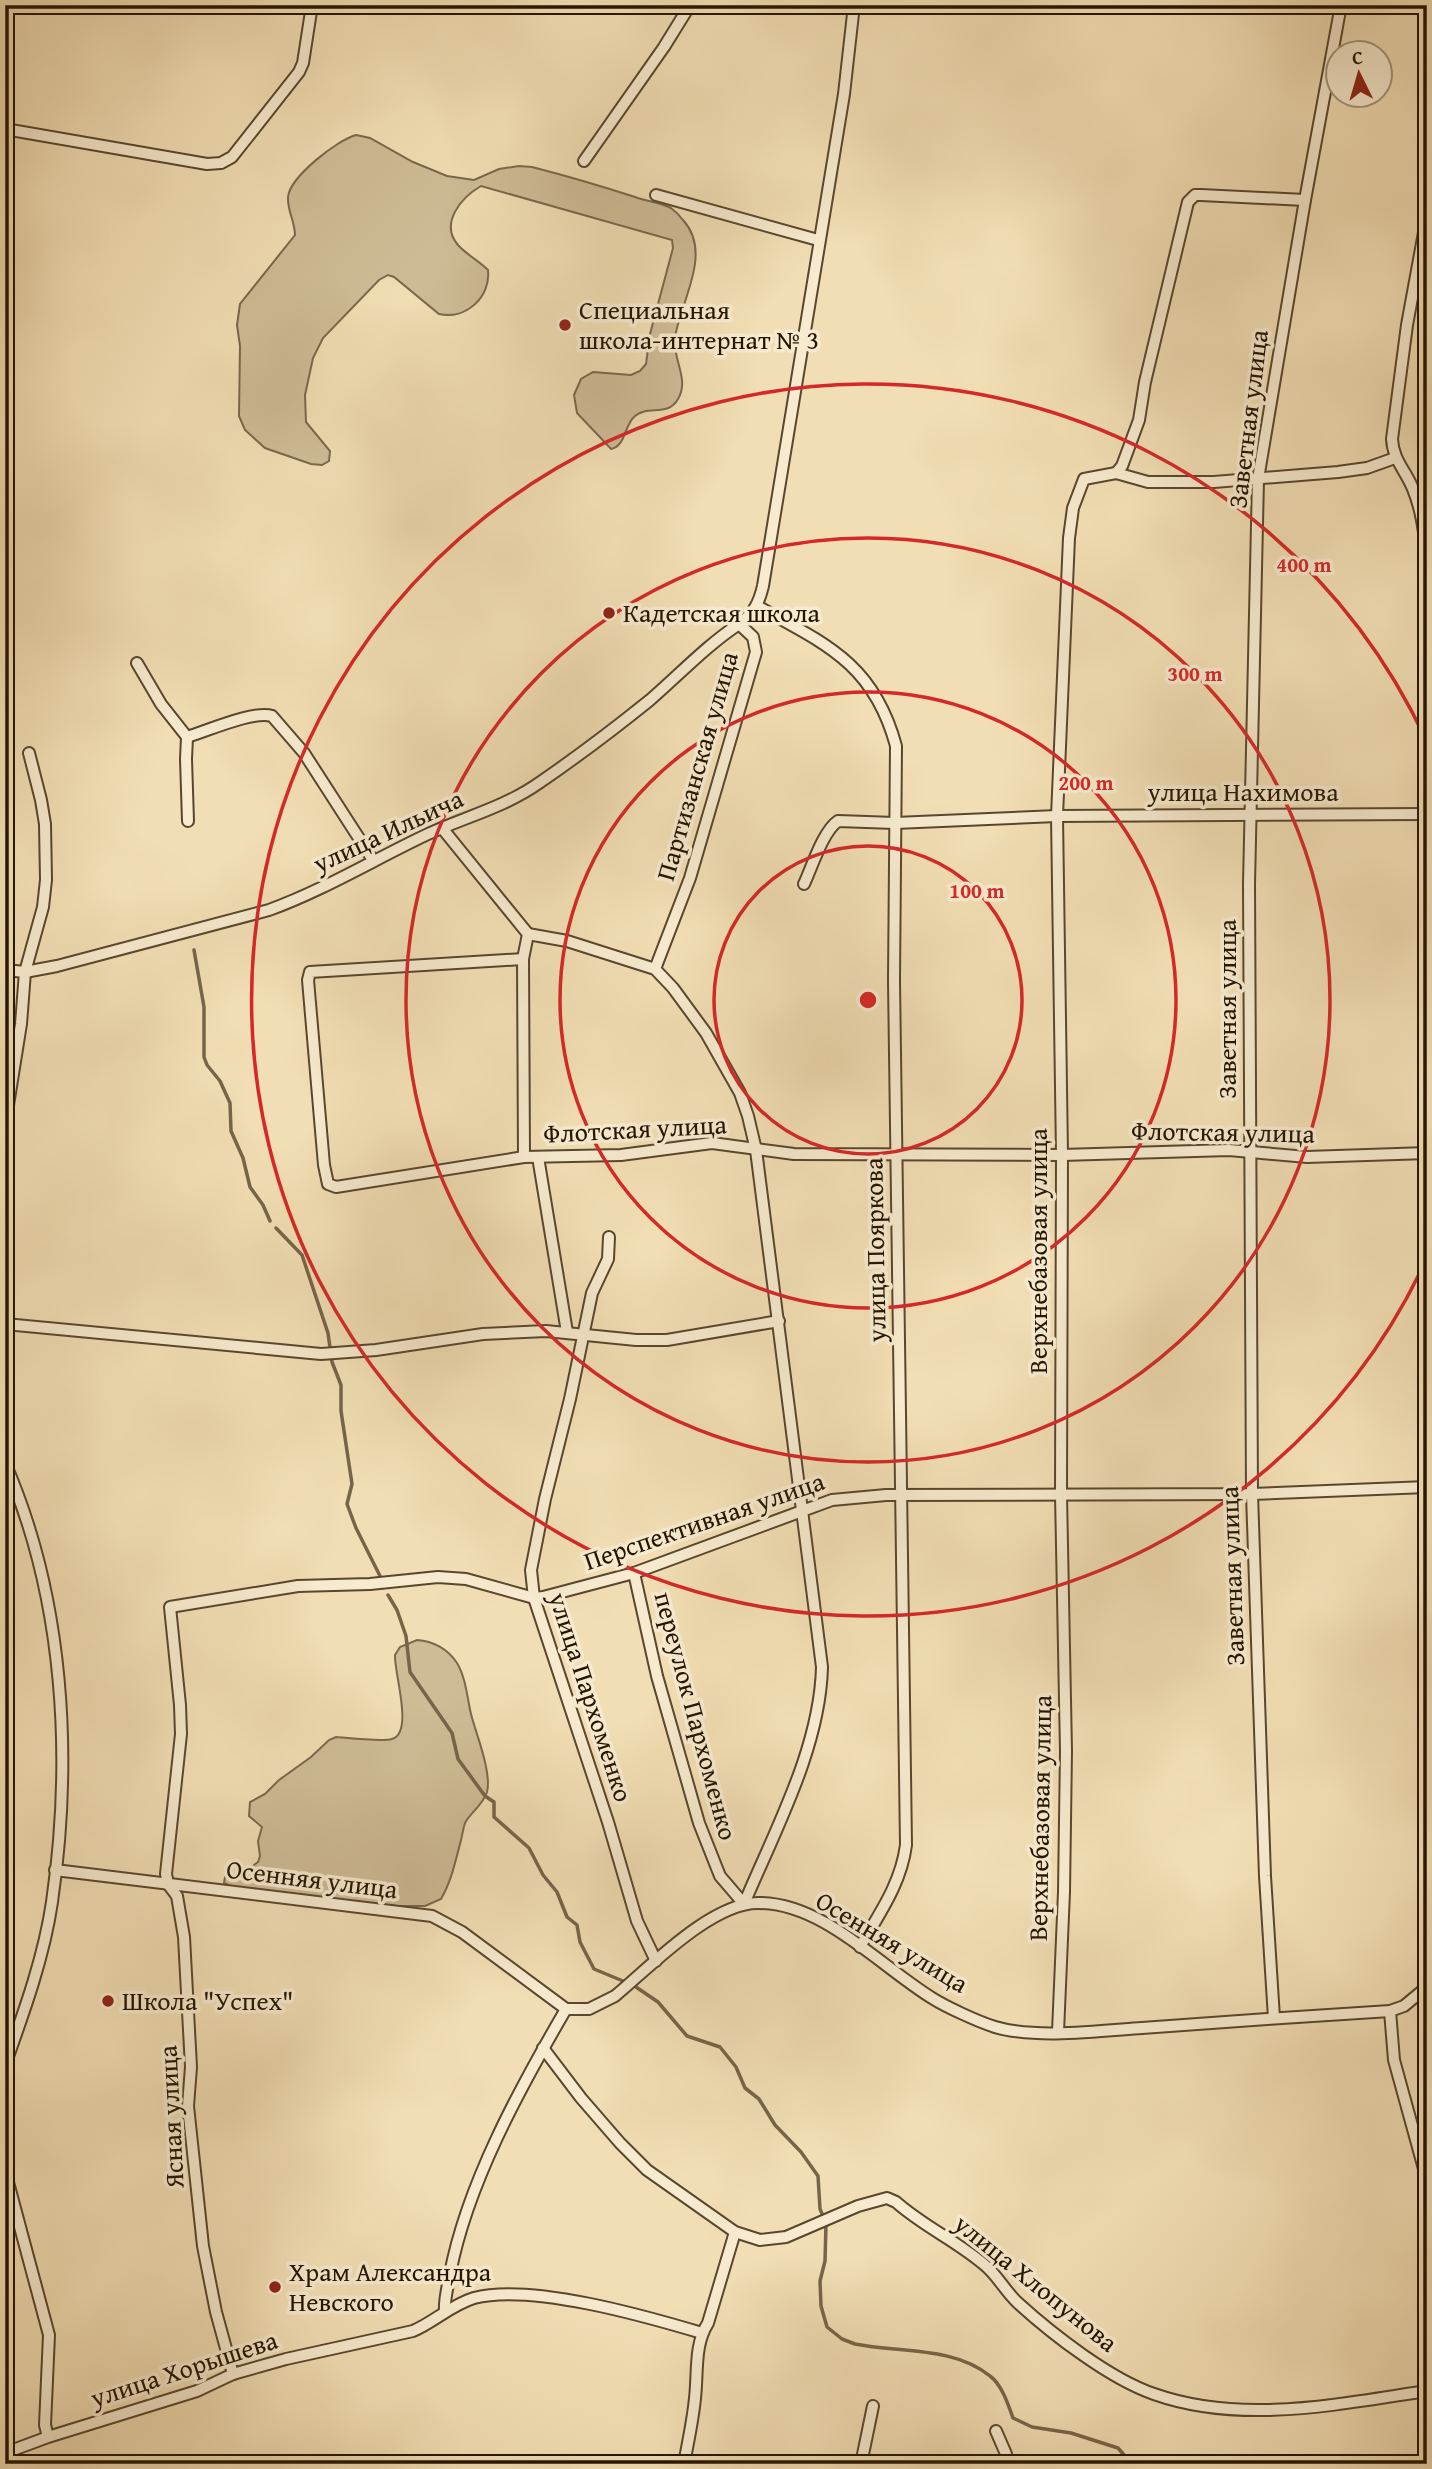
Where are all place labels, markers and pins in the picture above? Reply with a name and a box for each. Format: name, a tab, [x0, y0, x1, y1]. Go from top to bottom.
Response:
place label: Специальная школа-интернат № 3	[579, 290, 819, 359]
marker: Специальная школа-интернат № 3	[557, 317, 573, 333]
place label: Кадетская школа	[623, 593, 821, 632]
marker: Кадетская школа	[601, 605, 617, 621]
centre of rings	[856, 988, 880, 1012]
place label: Школа "Успех"	[122, 1981, 293, 2020]
marker: Школа "Успех"	[100, 1993, 116, 2009]
place label: Храм Александра Невского	[289, 2252, 492, 2321]
marker: Храм Александра Невского	[267, 2279, 283, 2295]

